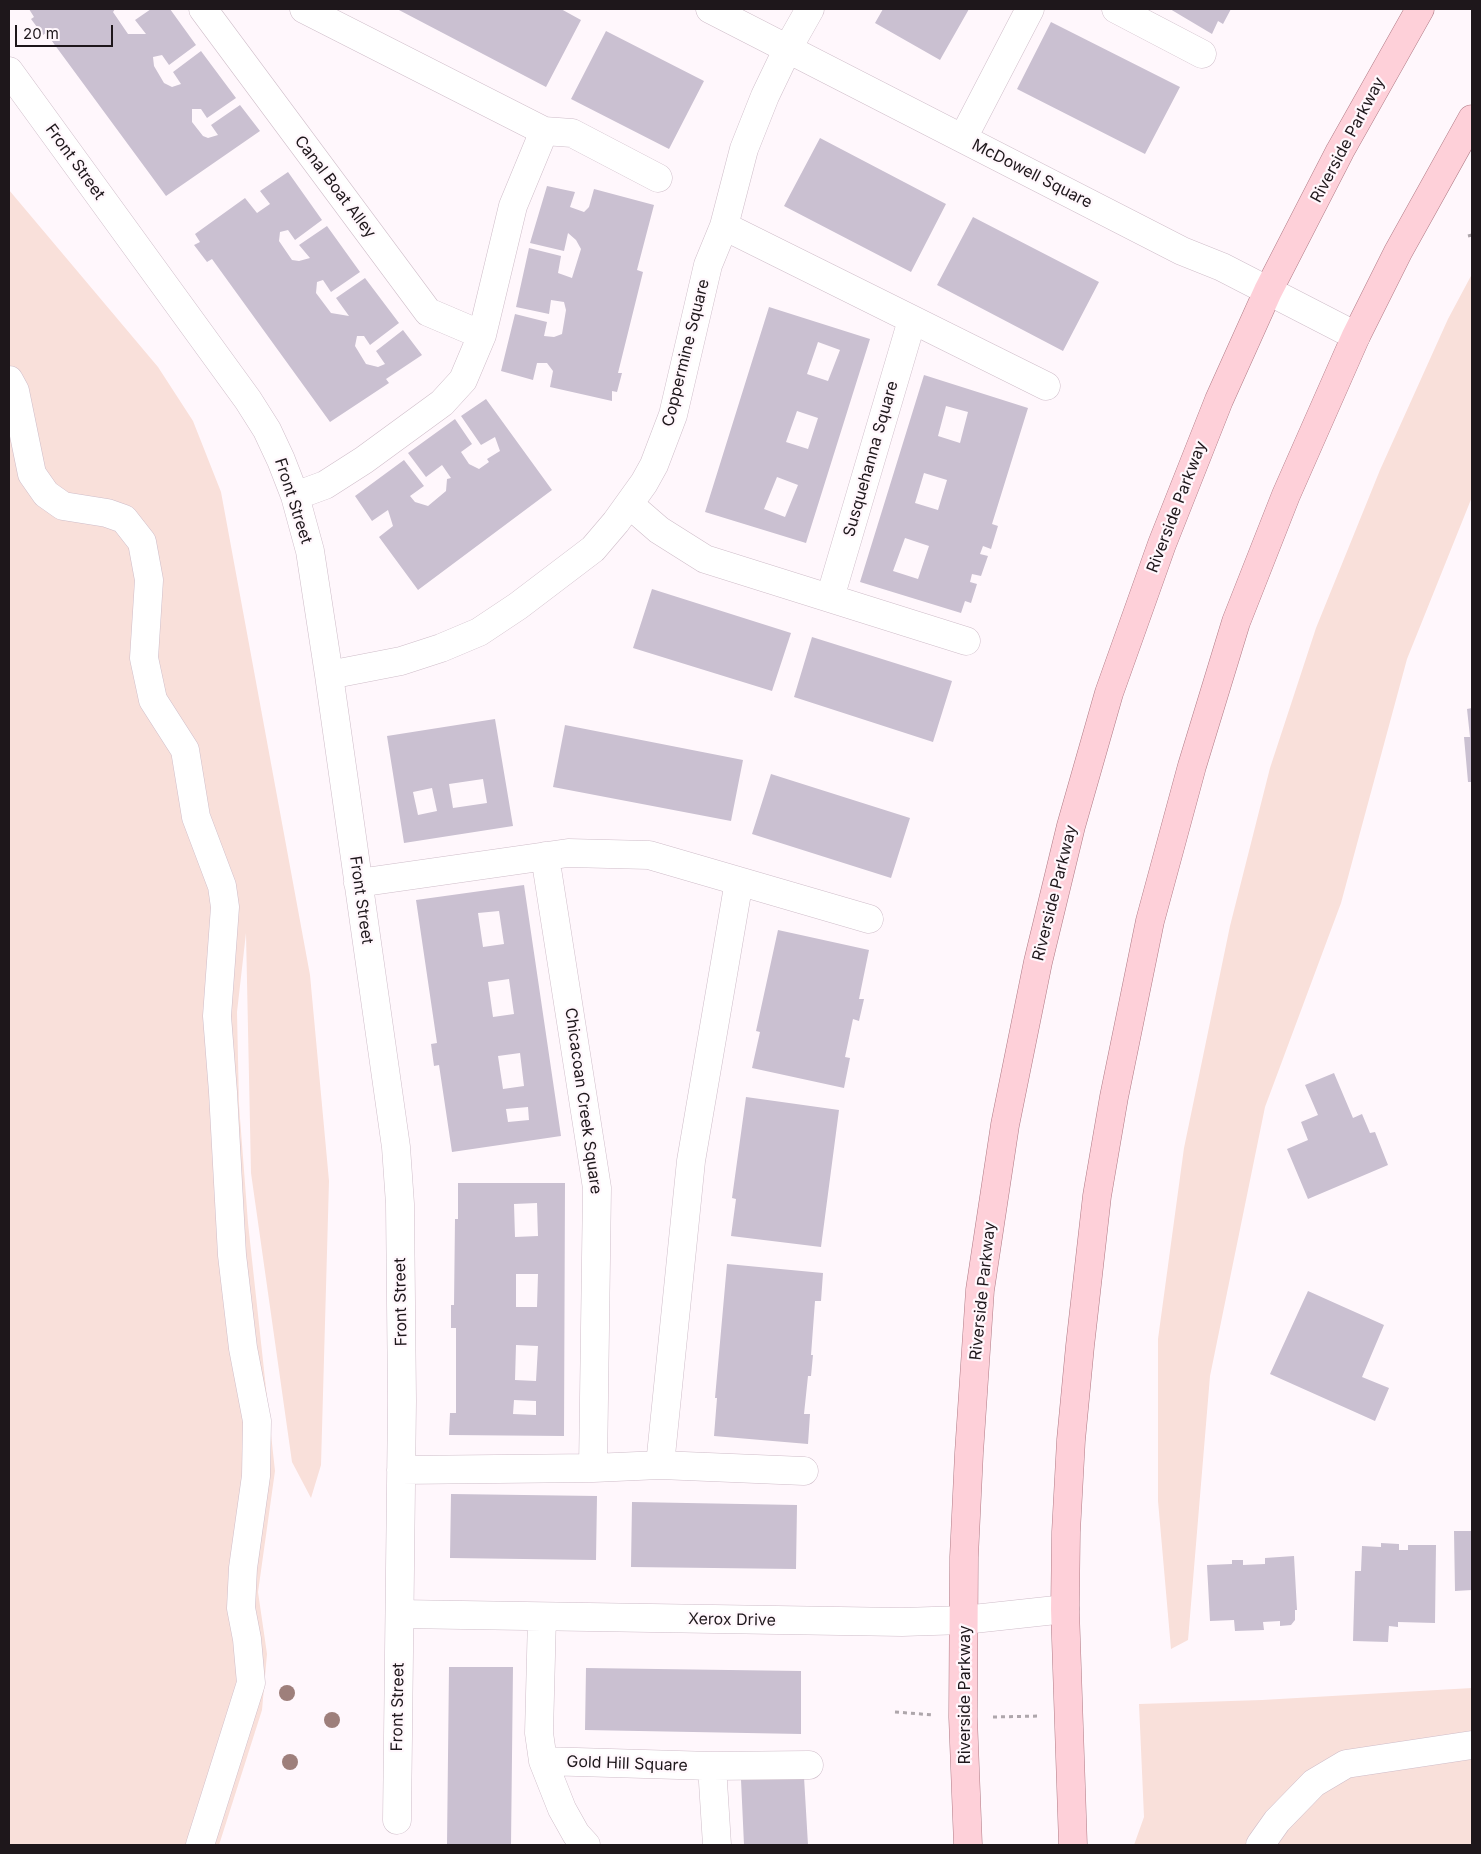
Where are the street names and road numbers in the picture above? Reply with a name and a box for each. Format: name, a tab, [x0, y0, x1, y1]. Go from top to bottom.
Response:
street label: Riverside Parkway	[1307, 74, 1389, 206]
street label: Front Street	[41, 120, 109, 204]
street label: Canal Boat Alley	[290, 132, 380, 242]
street label: McDowell Square	[969, 135, 1095, 213]
street label: Coppermine Square	[658, 277, 714, 429]
street label: Susquehanna Square	[840, 379, 902, 539]
street label: Riverside Parkway	[1143, 439, 1211, 575]
street label: Front Street	[270, 456, 316, 546]
street label: Riverside Parkway	[1029, 823, 1081, 963]
street label: Front Street	[345, 855, 377, 945]
street label: Chicacoan Creek Square	[560, 1007, 606, 1195]
street label: Riverside Parkway	[966, 1221, 1000, 1361]
street label: Front Street	[391, 1258, 411, 1346]
street label: Xerox Drive	[688, 1610, 776, 1630]
street label: Riverside Parkway	[955, 1625, 975, 1765]
street label: Front Street	[388, 1663, 408, 1751]
street label: Gold Hill Square	[566, 1752, 688, 1776]

